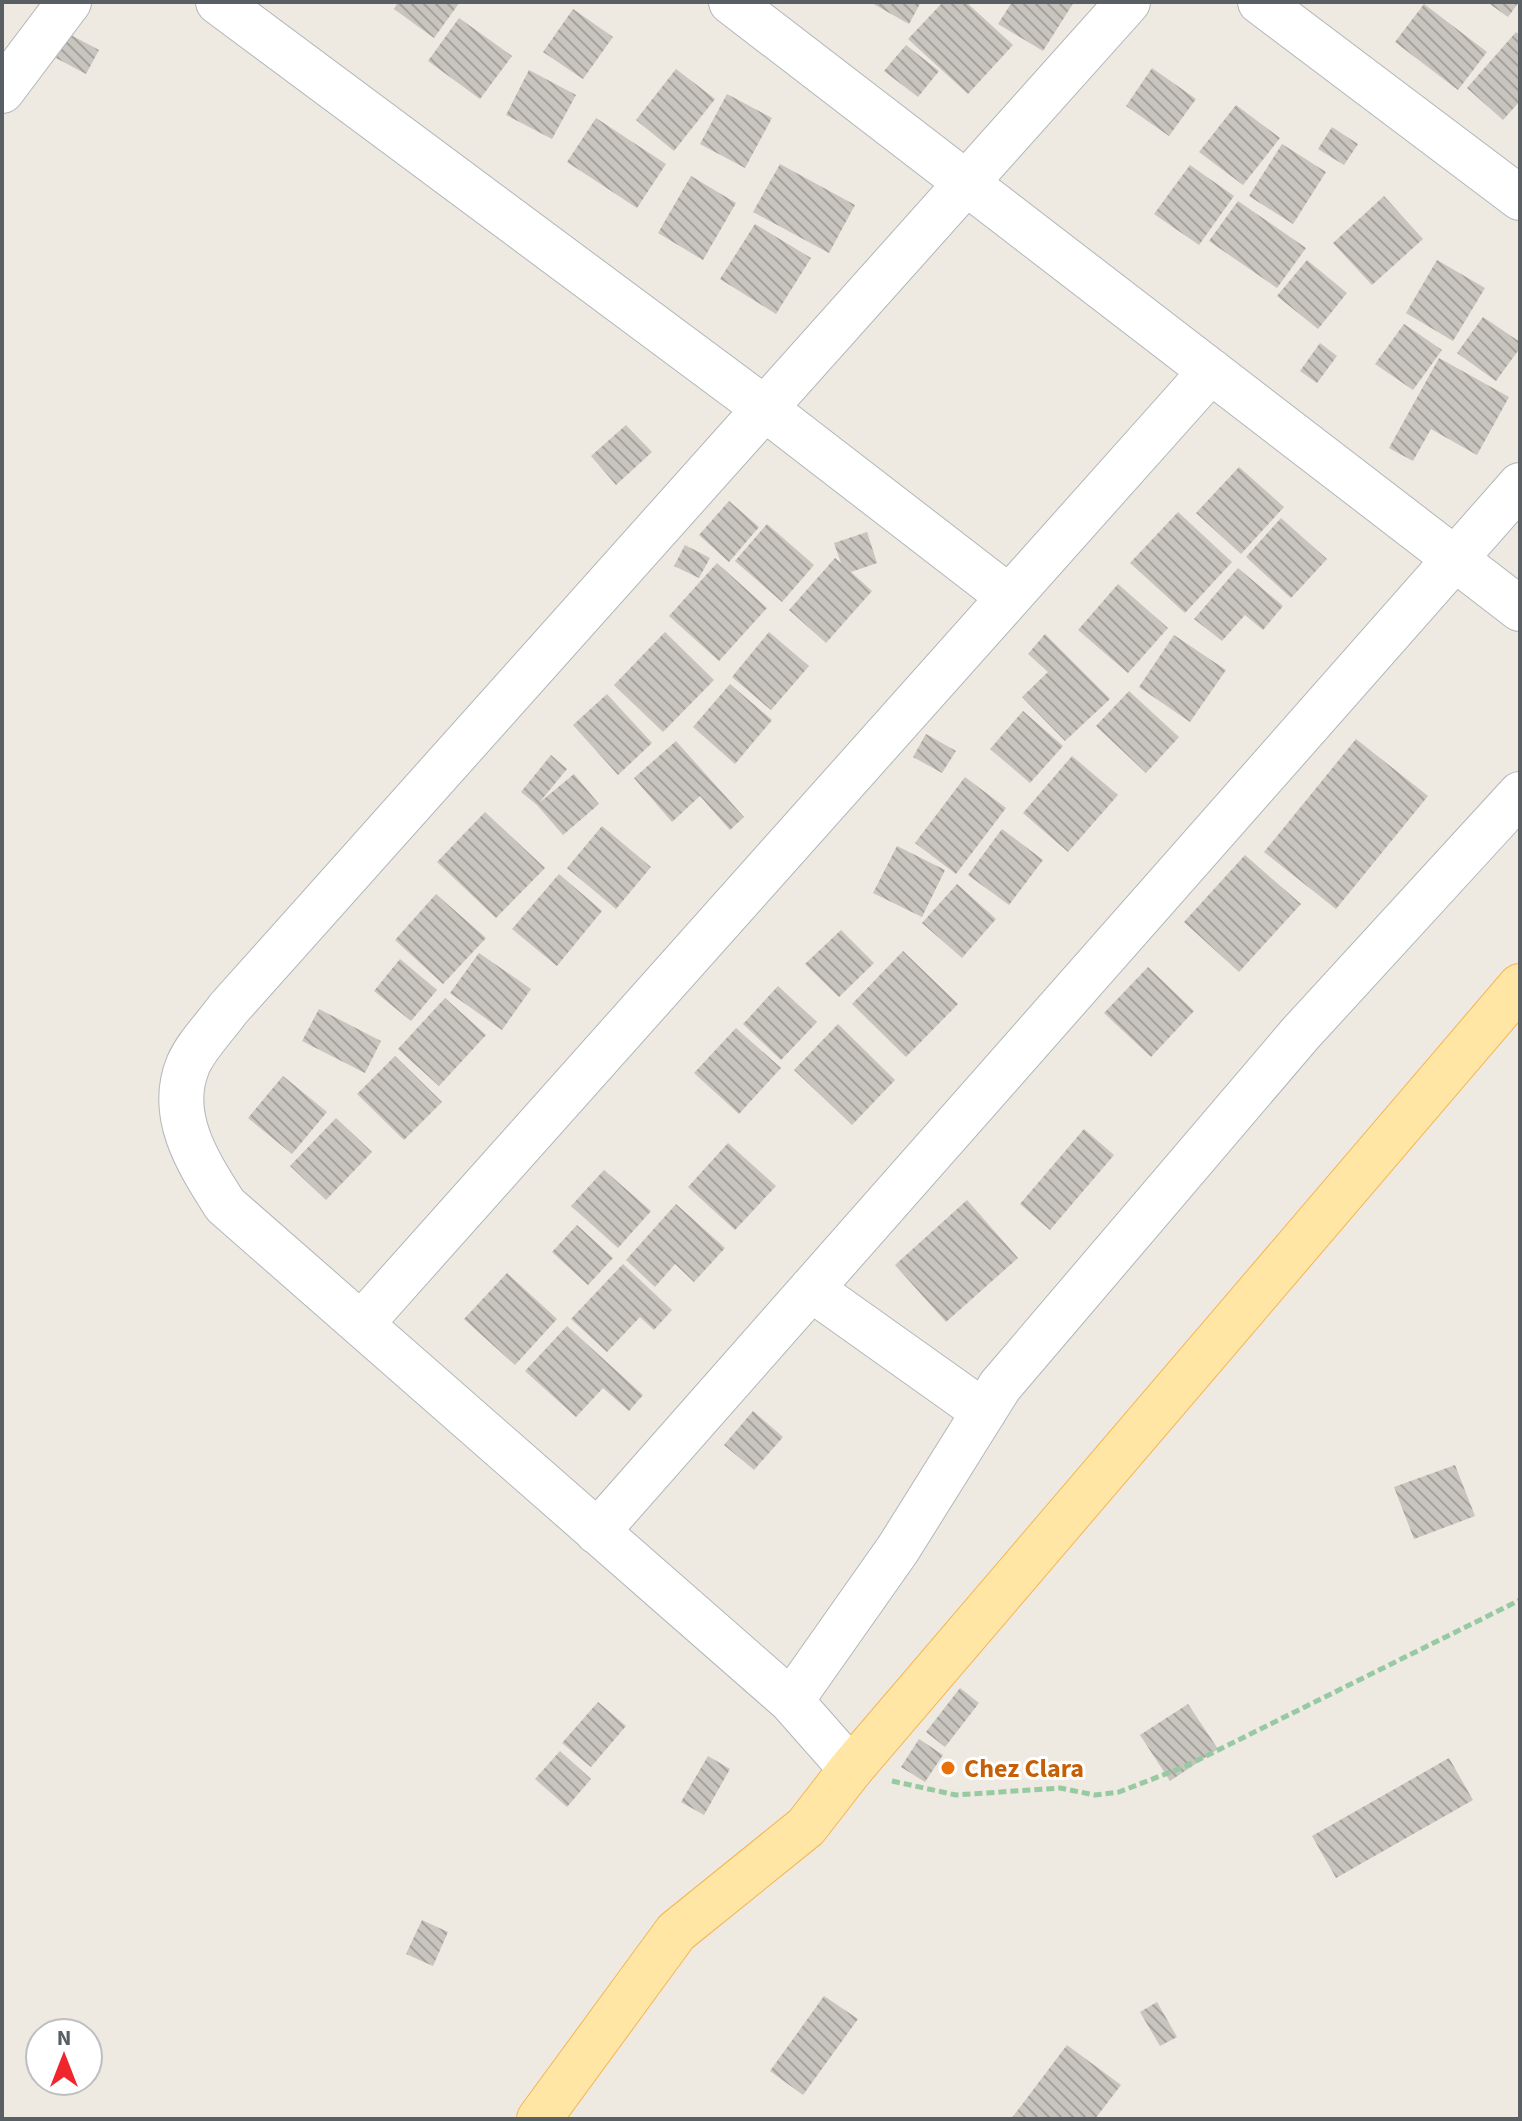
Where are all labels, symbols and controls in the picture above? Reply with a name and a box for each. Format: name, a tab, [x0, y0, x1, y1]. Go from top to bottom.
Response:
place label: Chez Clara	[964, 1750, 1084, 1787]
marker: Chez Clara	[939, 1759, 957, 1777]
north arrow	[24, 2017, 104, 2097]
text: N	[57, 2022, 71, 2054]

